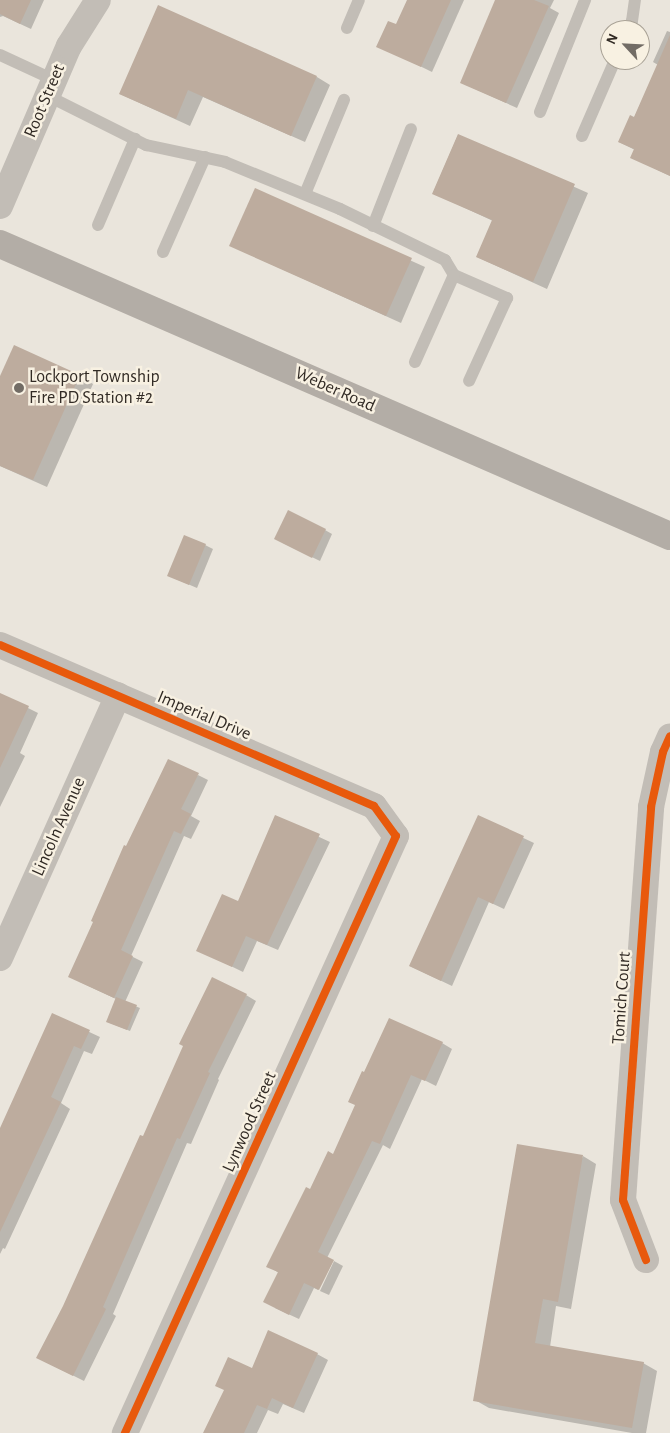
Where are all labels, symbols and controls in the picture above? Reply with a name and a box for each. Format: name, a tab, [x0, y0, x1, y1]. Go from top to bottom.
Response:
north arrow	[600, 20, 650, 70]
text: N	[604, 32, 621, 46]
street label: Root Street	[20, 61, 70, 141]
street label: Weber Road	[291, 363, 379, 417]
place label: Lockport Township Fire PD Station #2	[29, 367, 160, 409]
marker: Lockport Township Fire PD Station #2	[13, 382, 25, 394]
street label: Imperial Drive	[154, 687, 254, 745]
street label: Lincoln Avenue	[28, 774, 90, 880]
street label: Tomich Court	[608, 951, 636, 1045]
street label: Lynwood Street	[218, 1068, 282, 1176]

